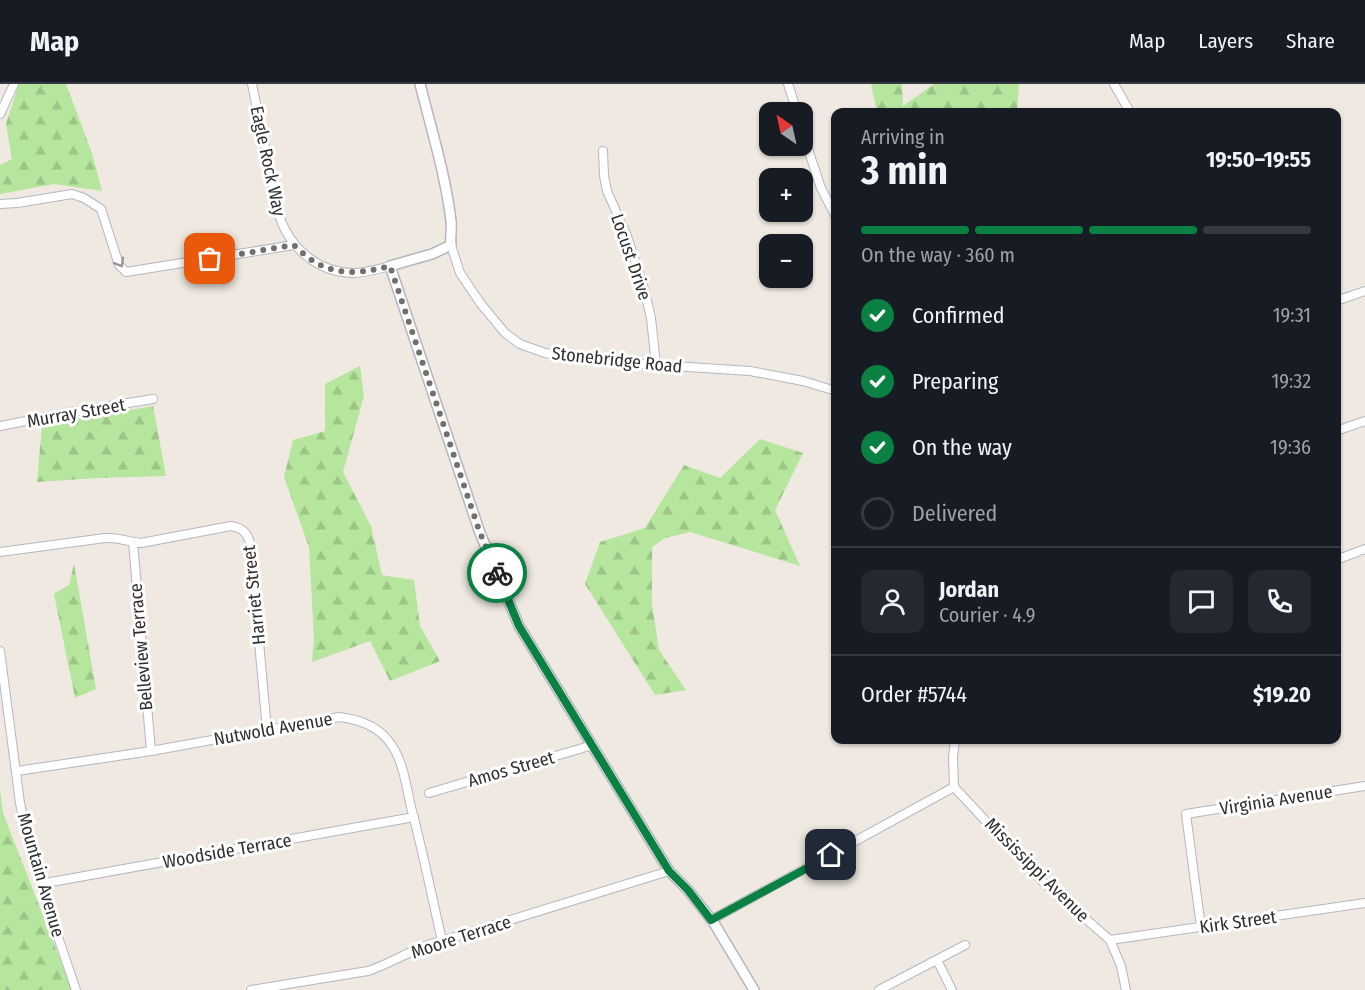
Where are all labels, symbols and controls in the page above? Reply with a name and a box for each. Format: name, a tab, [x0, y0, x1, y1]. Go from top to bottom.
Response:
text: Map	[30, 25, 79, 58]
text: Map	[1129, 28, 1165, 54]
text: Layers	[1198, 28, 1253, 54]
text: Share	[1286, 28, 1335, 54]
north arrow	[759, 102, 813, 156]
map controls	[759, 102, 813, 288]
street label: Eagle Rock Way	[246, 104, 290, 218]
text: Arriving in	[861, 125, 945, 149]
text: 19:50–19:55	[1206, 146, 1311, 173]
text: 3 min	[861, 148, 948, 194]
button: +	[759, 168, 813, 222]
street label: Locust Drive	[606, 211, 656, 303]
pin	[184, 233, 235, 284]
button: −	[759, 234, 813, 288]
icon: bag	[193, 242, 226, 275]
text: On the way · 360 m	[861, 243, 1015, 267]
one-way arrow	[113, 257, 125, 267]
icon: check	[861, 299, 894, 332]
text: Confirmed	[912, 302, 1005, 329]
text: 19:31	[1273, 303, 1311, 327]
street label: Stonebridge Road	[551, 342, 683, 378]
icon: check	[861, 365, 894, 398]
text: Preparing	[912, 368, 998, 395]
text: 19:32	[1271, 369, 1311, 393]
street label: Murray Street	[25, 394, 127, 432]
icon: check	[861, 431, 894, 464]
text: On the way	[912, 434, 1012, 461]
text: 19:36	[1270, 435, 1311, 459]
text: Delivered	[912, 500, 997, 527]
courier	[467, 543, 527, 603]
street label: Harriet Street	[238, 544, 270, 646]
icon: bike	[481, 557, 514, 590]
button: person	[861, 570, 924, 633]
button: chat	[1170, 570, 1233, 633]
button: phone	[1248, 570, 1311, 633]
text: Jordan	[939, 576, 999, 603]
street label: Belleview Terrace	[124, 582, 158, 712]
text: Courier · 4.9	[939, 603, 1035, 627]
text: Order #5744	[861, 681, 967, 708]
text: $19.20	[1253, 681, 1311, 708]
street label: Nutwold Avenue	[212, 708, 334, 750]
street label: Amos Street	[465, 746, 557, 792]
street label: Virginia Avenue	[1218, 780, 1334, 820]
street label: Mountain Avenue	[13, 810, 69, 940]
street label: Mississippi Avenue	[980, 813, 1094, 927]
street label: Woodside Terrace	[161, 829, 293, 873]
pin	[805, 829, 856, 880]
icon: home	[814, 838, 847, 871]
street label: Kirk Street	[1198, 906, 1278, 938]
street label: Moore Terrace	[408, 910, 514, 964]

